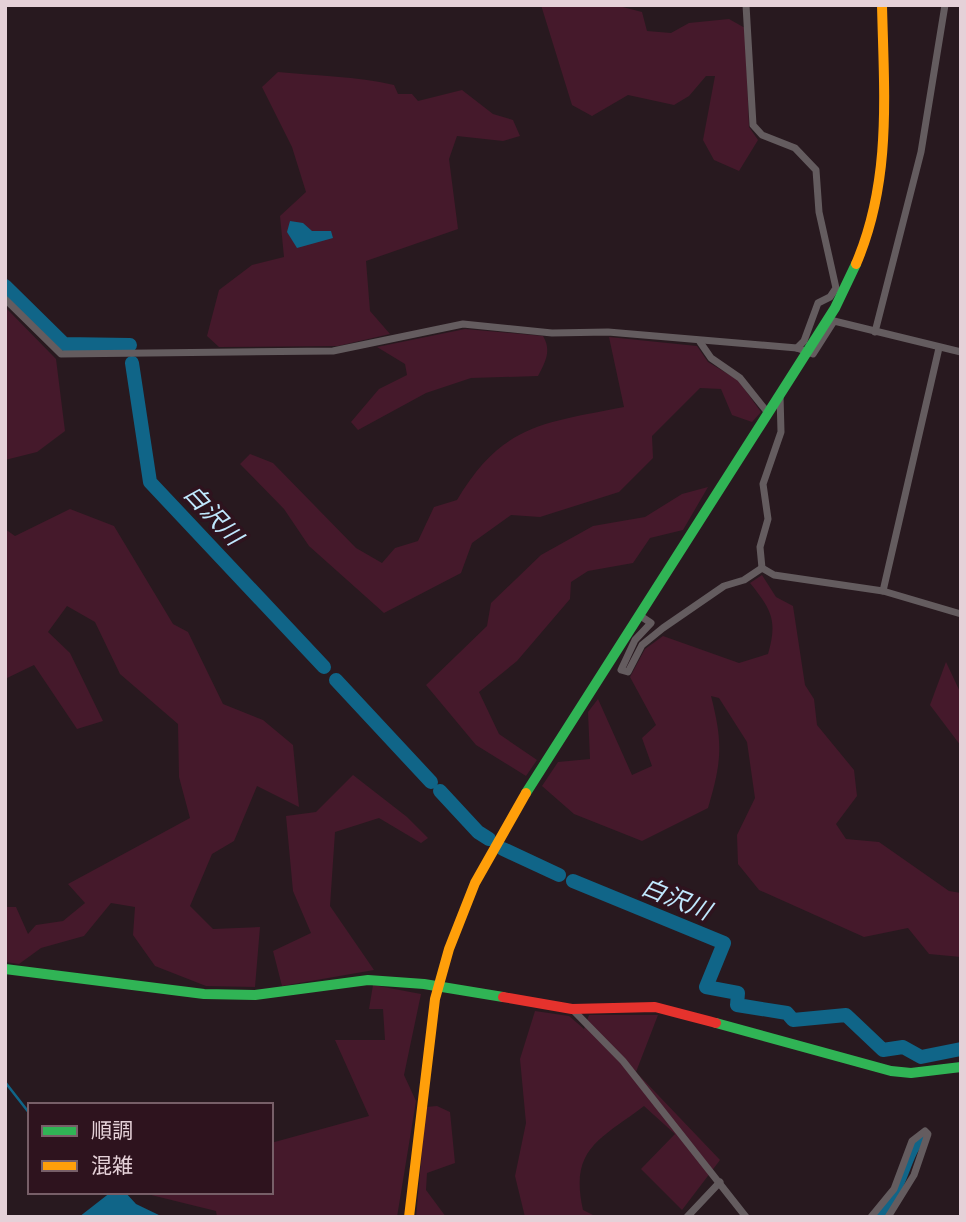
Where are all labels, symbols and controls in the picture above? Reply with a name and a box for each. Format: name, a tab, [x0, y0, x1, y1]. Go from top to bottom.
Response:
water label: 白沢川	[178, 479, 250, 553]
water label: 白沢川	[637, 873, 717, 927]
legend	[28, 1103, 273, 1194]
text: 順調	[91, 1118, 133, 1143]
text: 混雑	[91, 1153, 133, 1178]

